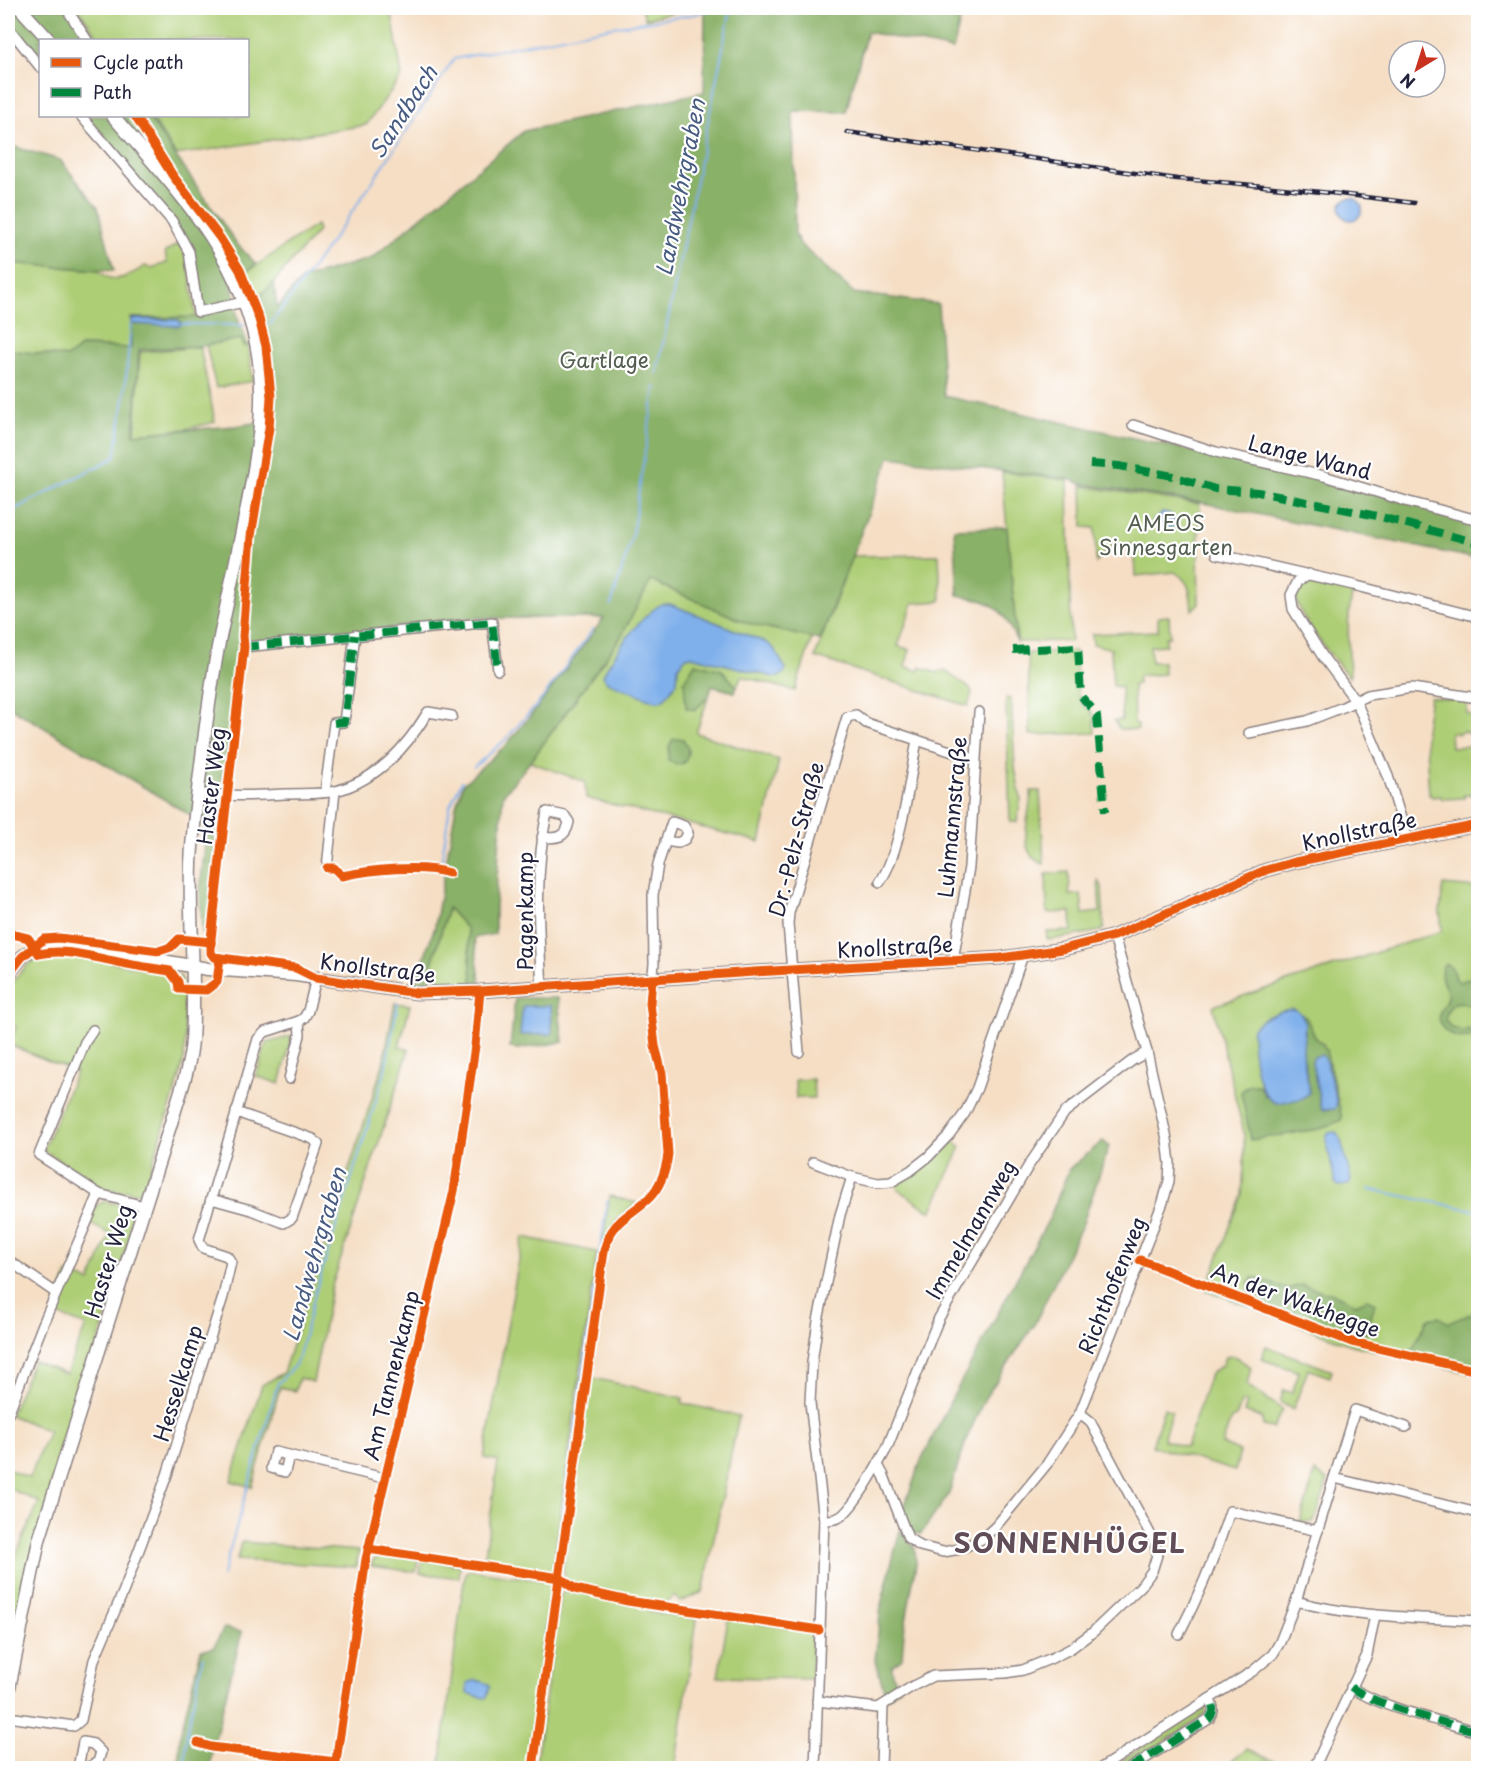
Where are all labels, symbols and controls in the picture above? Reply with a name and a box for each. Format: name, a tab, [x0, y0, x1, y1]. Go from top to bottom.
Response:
legend	[39, 39, 249, 117]
north arrow	[1387, 39, 1447, 99]
text: Cycle path	[93, 48, 184, 75]
water label: Sandbach	[360, 57, 445, 164]
text: N	[1395, 68, 1420, 95]
text: Path	[93, 78, 132, 105]
water label: Landwehrgraben	[646, 95, 713, 278]
park label: Gartlage	[559, 343, 649, 375]
street label: Lange Wand	[1245, 425, 1375, 487]
park label: AMEOS Sinnesgarten	[1099, 506, 1233, 562]
street label: Haster Weg	[187, 726, 233, 846]
street label: Luhmannstraße	[928, 735, 974, 899]
street label: Dr.-Pelz-Straße	[759, 758, 831, 920]
street label: Knollstraße	[1299, 802, 1419, 858]
street label: Pagenkamp	[508, 852, 540, 970]
street label: Knollstraße	[836, 927, 954, 965]
street label: Knollstraße	[318, 944, 438, 990]
street label: Immelmannweg	[917, 1153, 1023, 1305]
water label: Landwehrgraben	[272, 1162, 354, 1345]
street label: Haster Weg	[75, 1200, 139, 1322]
street label: Richthofenweg	[1069, 1211, 1153, 1359]
street label: An der Wakhegge	[1207, 1254, 1385, 1344]
street label: Am Tannenkamp	[353, 1287, 427, 1463]
street label: Hesselkamp	[144, 1321, 210, 1445]
district label: SONNENHÜGEL	[954, 1521, 1186, 1562]

